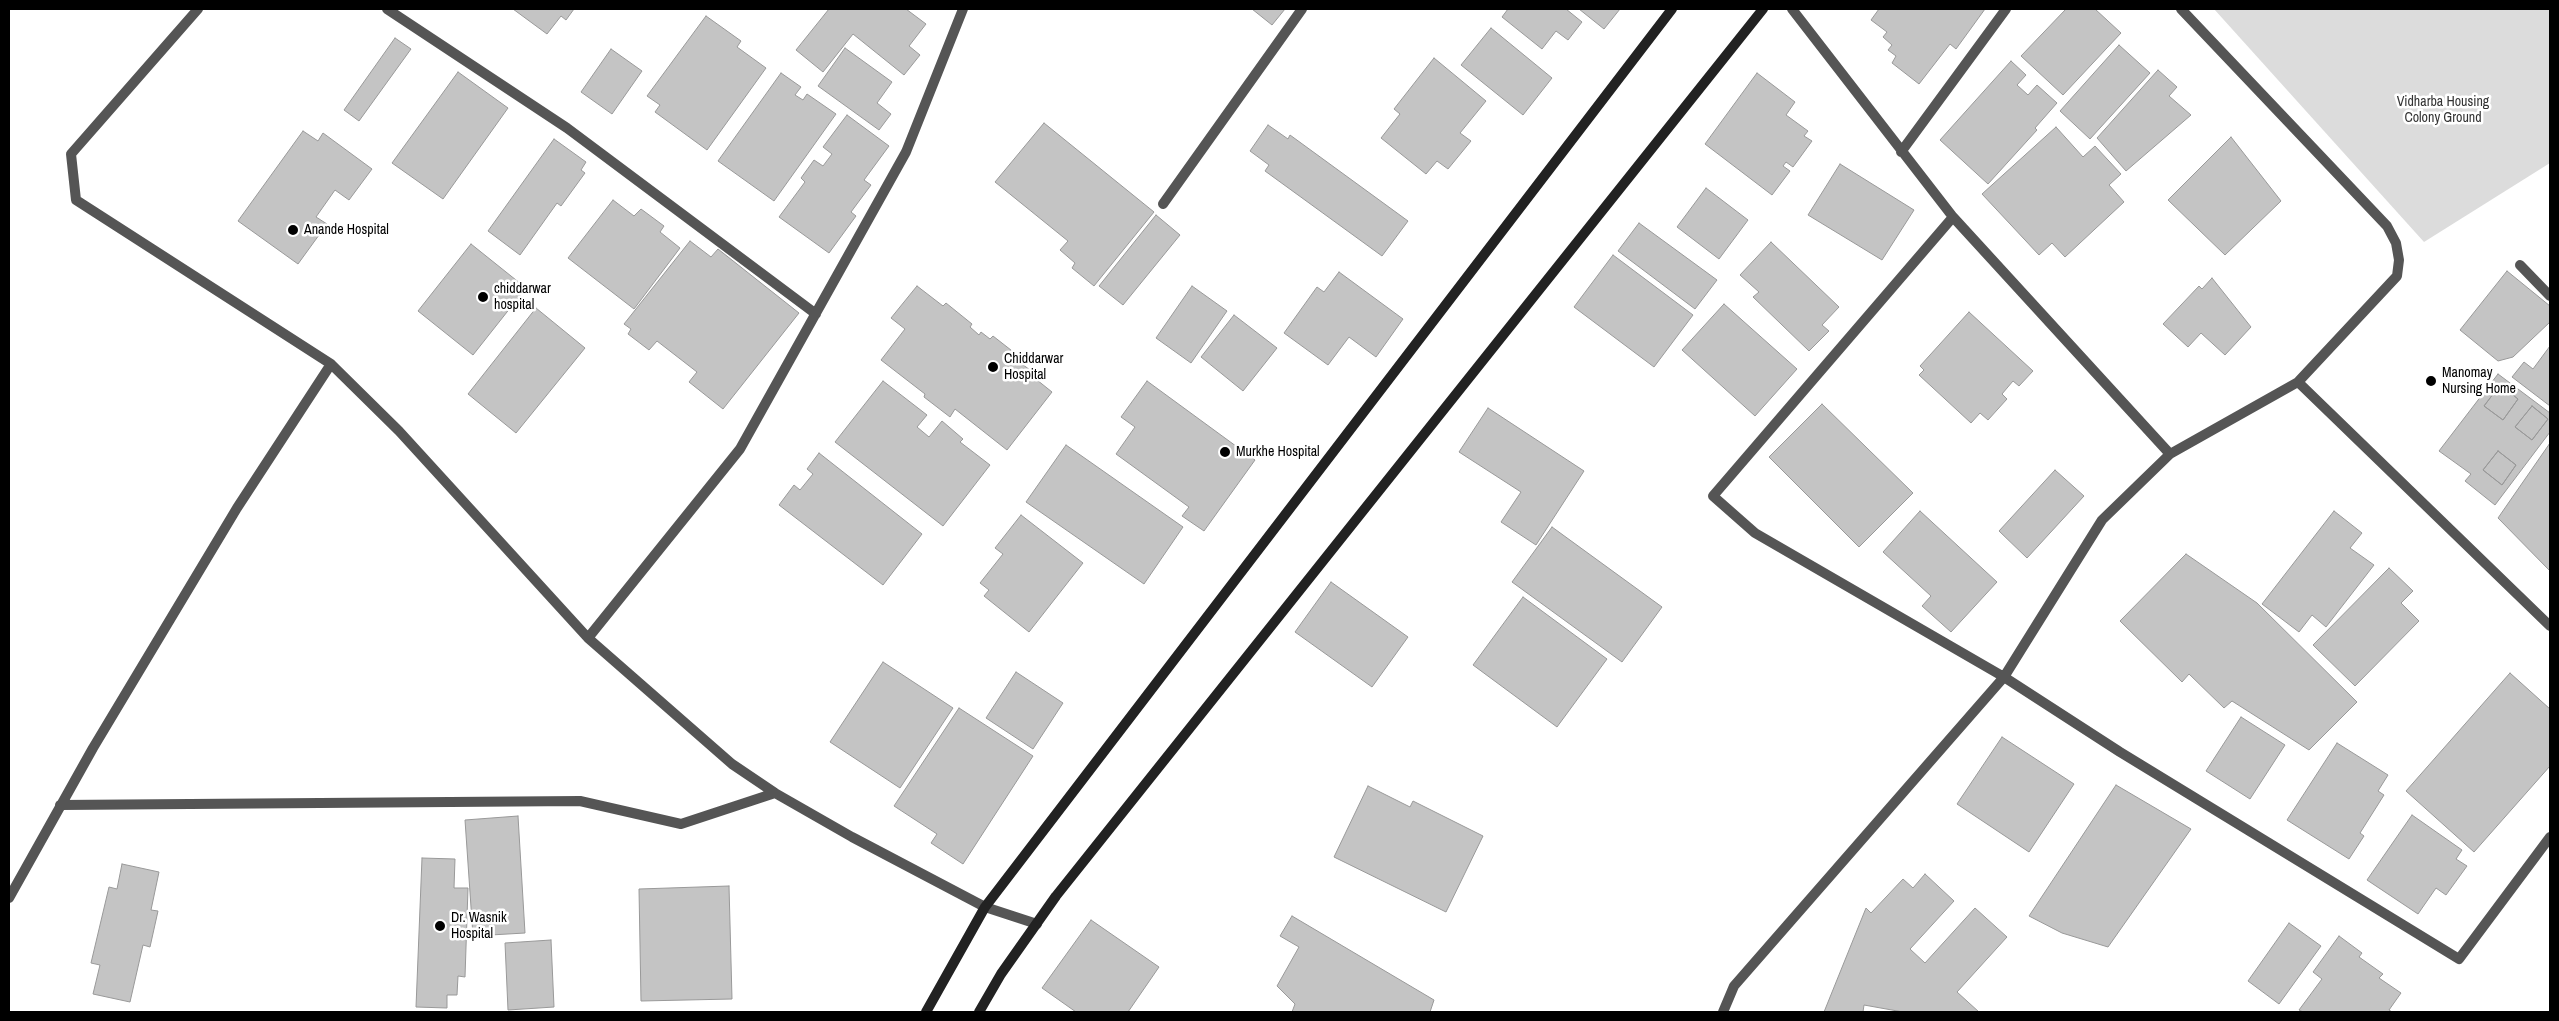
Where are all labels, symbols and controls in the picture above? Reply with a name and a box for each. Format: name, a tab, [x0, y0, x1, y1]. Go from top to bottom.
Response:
park label: Vidharba Housing Colony Ground	[2397, 94, 2489, 126]
place label: Anande Hospital	[304, 222, 389, 238]
marker: Anande Hospital	[286, 223, 300, 237]
place label: chiddarwar hospital	[494, 281, 551, 314]
marker: chiddarwar hospital	[476, 290, 490, 304]
place label: Chiddarwar Hospital	[1004, 351, 1063, 384]
marker: Chiddarwar Hospital	[986, 360, 1000, 374]
place label: Manomay Nursing Home	[2442, 365, 2516, 398]
marker: Manomay Nursing Home	[2424, 374, 2438, 388]
place label: Murkhe Hospital	[1236, 444, 1320, 460]
marker: Murkhe Hospital	[1218, 445, 1232, 459]
place label: Dr. Wasnik Hospital	[451, 910, 507, 942]
marker: Dr. Wasnik Hospital	[433, 919, 447, 933]

